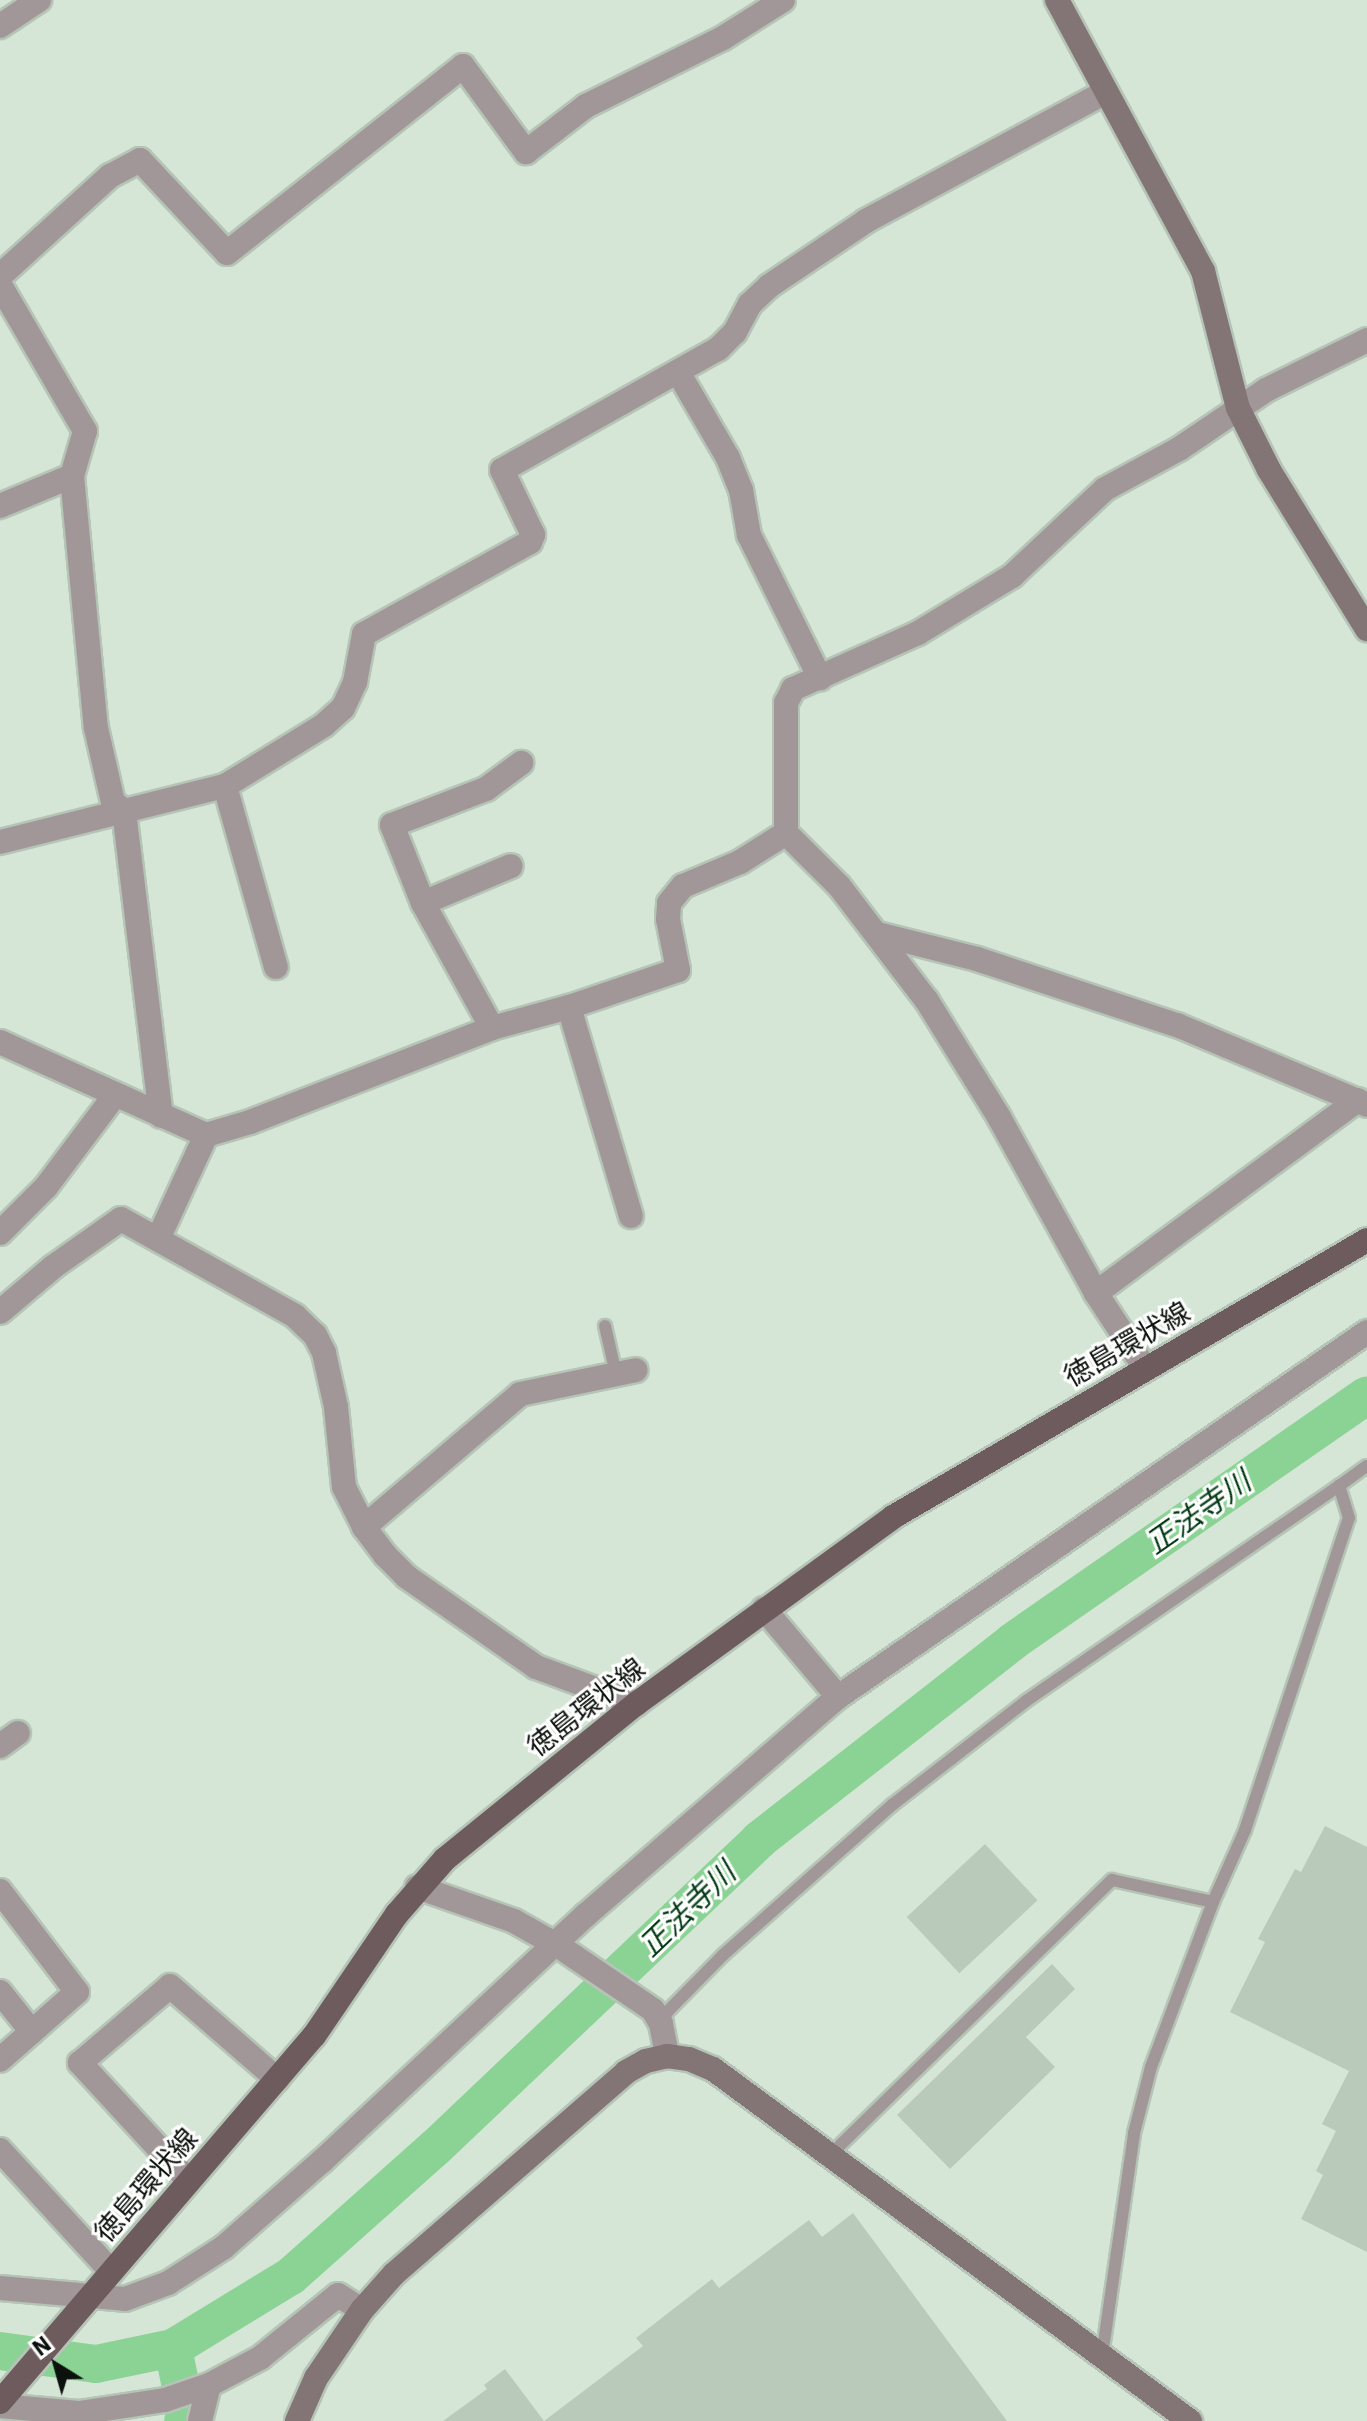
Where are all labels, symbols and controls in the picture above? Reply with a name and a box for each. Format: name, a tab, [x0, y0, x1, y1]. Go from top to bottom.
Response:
street label: 徳島環状線	[1058, 1294, 1196, 1394]
water label: 正法寺川	[1139, 1463, 1257, 1561]
street label: 徳島環状線	[520, 1651, 652, 1763]
water label: 正法寺川	[631, 1854, 743, 1964]
street label: 徳島環状線	[87, 2121, 205, 2249]
north arrow	[16, 2325, 96, 2405]
text: N	[26, 2329, 56, 2362]

